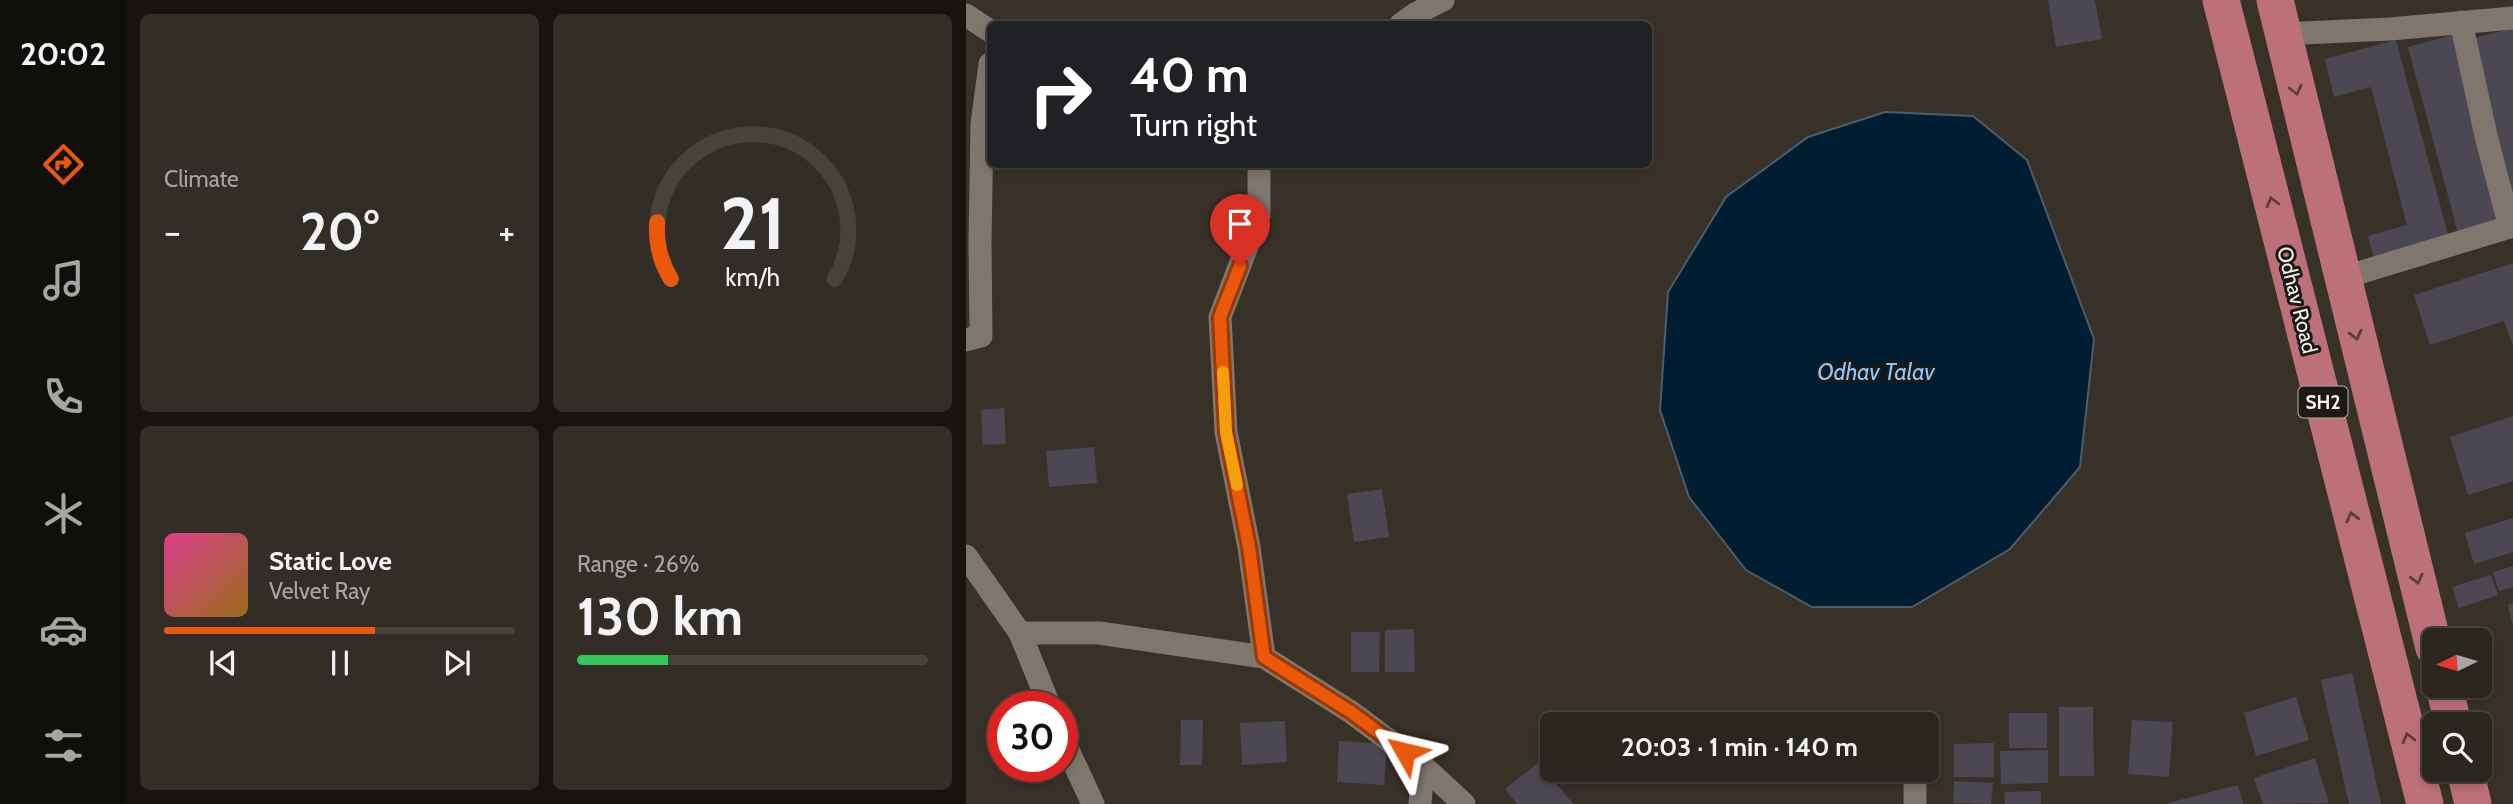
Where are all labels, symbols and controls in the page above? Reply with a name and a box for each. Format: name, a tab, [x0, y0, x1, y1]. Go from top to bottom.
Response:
text: 20:02	[20, 34, 106, 73]
text: 40 m	[1130, 45, 1249, 104]
icon: right	[1015, 49, 1106, 140]
one-way arrow	[2288, 84, 2302, 96]
text: Turn right	[1130, 105, 1257, 144]
icon: directions	[39, 140, 88, 189]
text: Climate	[164, 165, 239, 193]
text: 21	[720, 179, 785, 267]
pin	[1210, 194, 1270, 266]
one-way arrow	[2266, 196, 2280, 208]
text: 20°	[300, 200, 379, 263]
icon: arrive	[1221, 205, 1259, 243]
text: −	[164, 208, 181, 255]
text: +	[498, 208, 515, 255]
street label: Odhav Road	[2272, 244, 2323, 356]
icon: music	[39, 256, 88, 305]
text: km/h	[725, 262, 780, 292]
one-way arrow	[2348, 329, 2362, 341]
water label: Odhav Talav	[1817, 358, 1936, 386]
icon: phone	[39, 372, 88, 421]
road number: SH2	[2298, 386, 2348, 418]
icon: climate	[39, 489, 88, 538]
one-way arrow	[2346, 512, 2360, 524]
text: Static Love	[269, 545, 392, 577]
text: Range · 26%	[577, 550, 700, 578]
one-way arrow	[2409, 573, 2423, 585]
text: Velvet Ray	[269, 577, 370, 605]
text: 130 km	[577, 585, 743, 648]
icon: car	[39, 605, 88, 654]
north arrow	[2422, 628, 2492, 698]
map controls	[2422, 628, 2492, 782]
icon: previous	[204, 644, 242, 682]
icon: pause	[321, 644, 359, 682]
icon: next	[438, 644, 476, 682]
speed limit sign: 30	[987, 691, 1078, 782]
button: search	[2422, 712, 2492, 782]
position arrow	[1368, 715, 1442, 789]
icon: filters	[39, 721, 88, 770]
text: 20:03 · 1 min · 140 m	[1621, 731, 1858, 763]
one-way arrow	[2402, 732, 2416, 744]

